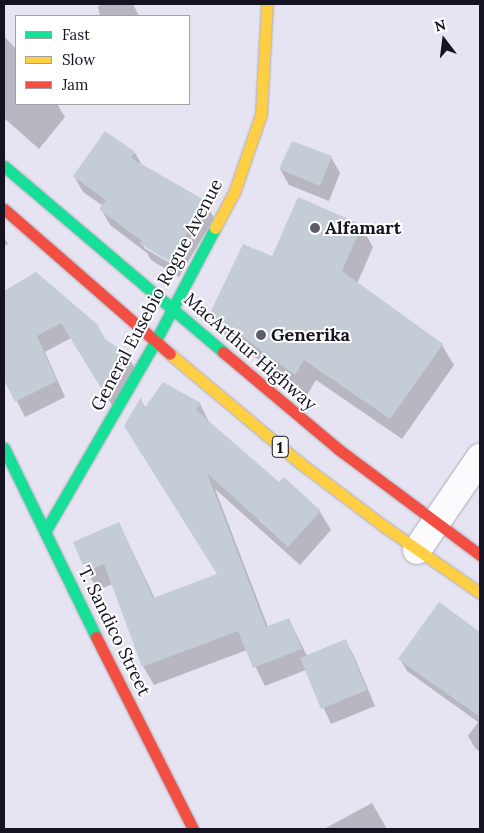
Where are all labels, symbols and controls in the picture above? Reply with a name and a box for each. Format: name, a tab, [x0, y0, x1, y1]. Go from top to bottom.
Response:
legend	[15, 15, 190, 105]
north arrow	[419, 15, 469, 65]
text: N	[433, 15, 448, 36]
text: Fast	[62, 25, 90, 44]
text: Slow	[62, 50, 95, 69]
text: Jam	[62, 75, 89, 94]
street label: General Eusebio Rogue Avenue	[87, 175, 227, 415]
place label: Alfamart	[325, 217, 401, 239]
marker: Alfamart	[309, 222, 321, 234]
street label: MacArthur Highway	[179, 289, 321, 415]
place label: Generika	[271, 324, 350, 346]
marker: Generika	[255, 329, 267, 341]
road number: 1	[271, 434, 289, 461]
street label: T. Sandico Street	[73, 563, 155, 699]

